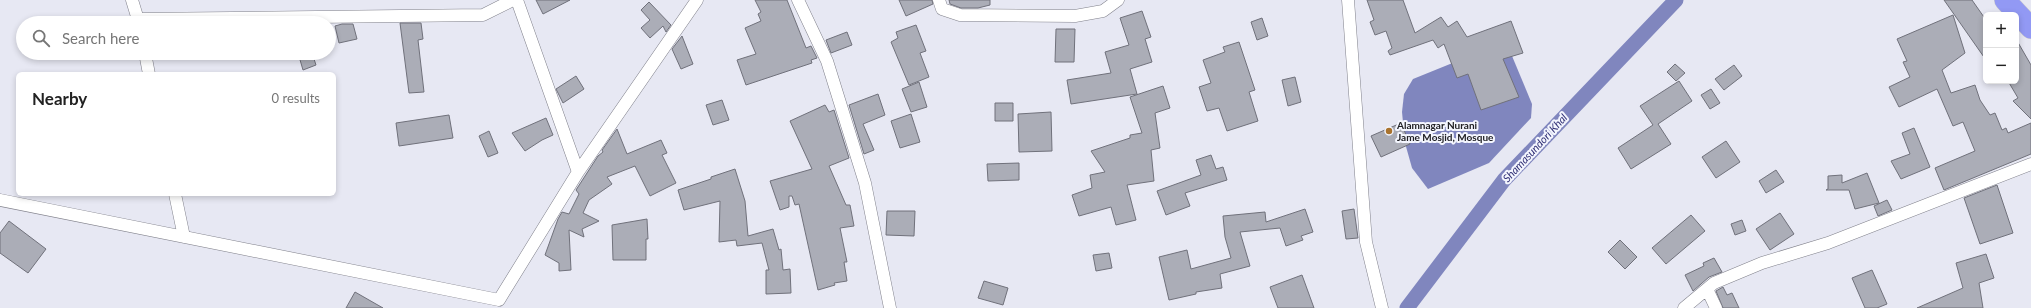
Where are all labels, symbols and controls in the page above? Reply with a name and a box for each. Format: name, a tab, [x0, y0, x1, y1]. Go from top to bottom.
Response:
map controls	[1983, 12, 2019, 84]
button: +	[1983, 12, 2019, 48]
search box	[16, 16, 336, 60]
icon: search	[30, 27, 52, 49]
text: Search here	[62, 29, 139, 47]
button: −	[1983, 48, 2019, 84]
text: Nearby	[32, 88, 87, 109]
text: 0 results	[272, 90, 320, 106]
water label: Shamasundori Khal	[1500, 111, 1570, 184]
place label: Alamnagar Nurani Jame Mosjid, Mosque	[1396, 119, 1494, 143]
marker: Alamnagar Nurani Jame Mosjid, Mosque	[1384, 126, 1394, 136]

